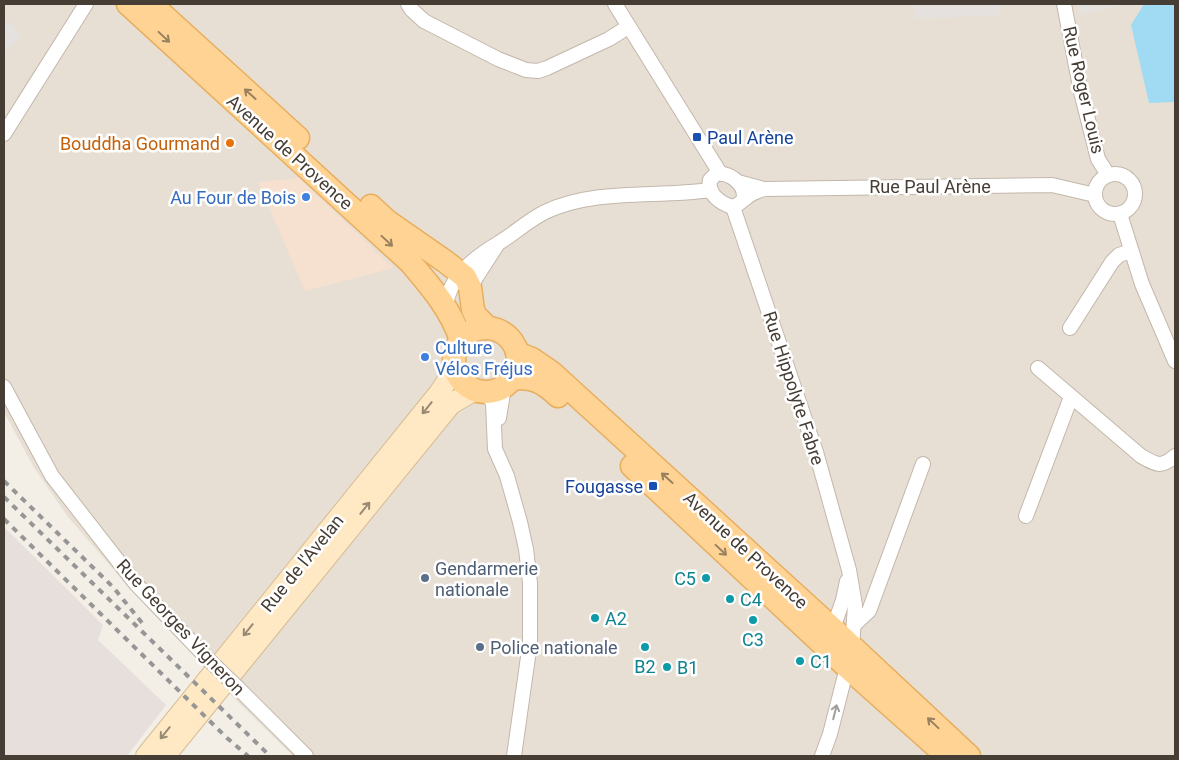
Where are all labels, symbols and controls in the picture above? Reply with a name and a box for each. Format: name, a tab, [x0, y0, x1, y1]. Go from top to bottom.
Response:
street label: Rue Roger Louis	[1059, 24, 1109, 156]
one-way arrow	[157, 31, 170, 43]
one-way arrow	[244, 88, 257, 100]
street label: Avenue de Provence	[223, 90, 357, 214]
place label: Paul Arène	[707, 127, 794, 148]
marker: Paul Arène	[691, 131, 703, 143]
place label: Bouddha Gourmand	[60, 133, 220, 154]
marker: Bouddha Gourmand	[224, 137, 236, 149]
street label: Rue Paul Arène	[869, 176, 991, 197]
place label: Au Four de Bois	[170, 187, 296, 208]
marker: Au Four de Bois	[300, 191, 312, 203]
one-way arrow	[381, 235, 394, 247]
street label: Rue Hippolyte Fabre	[759, 308, 829, 468]
place label: Culture Vélos Fréjus	[435, 337, 533, 379]
marker: Culture Vélos Fréjus	[419, 351, 431, 363]
one-way arrow	[421, 402, 432, 415]
one-way arrow	[661, 472, 674, 484]
place label: Fougasse	[565, 476, 643, 497]
marker: Fougasse	[647, 480, 659, 492]
street label: Avenue de Provence	[680, 487, 812, 613]
one-way arrow	[360, 502, 371, 515]
street label: Rue de l'Avelan	[256, 510, 348, 616]
one-way arrow	[715, 544, 728, 556]
street label: Rue Georges Vigneron	[113, 555, 249, 699]
place label: Gendarmerie nationale	[435, 558, 538, 600]
place label: C5	[674, 568, 696, 589]
marker: Gendarmerie nationale	[419, 572, 431, 584]
marker: C5	[700, 572, 712, 584]
place label: C4	[740, 589, 762, 610]
marker: C4	[724, 593, 736, 605]
place label: A2	[605, 608, 627, 629]
marker: A2	[589, 612, 601, 624]
marker: C3	[747, 614, 759, 626]
one-way arrow	[242, 624, 253, 637]
place label: C3	[742, 629, 764, 650]
place label: Police nationale	[490, 637, 618, 658]
marker: Police nationale	[474, 641, 486, 653]
marker: B2	[639, 641, 651, 653]
place label: C1	[810, 651, 832, 672]
marker: C1	[794, 655, 806, 667]
place label: B2	[634, 656, 656, 677]
place label: B1	[677, 657, 698, 678]
marker: B1	[661, 661, 673, 673]
one-way arrow	[831, 704, 840, 720]
one-way arrow	[927, 717, 940, 729]
one-way arrow	[159, 726, 170, 739]

